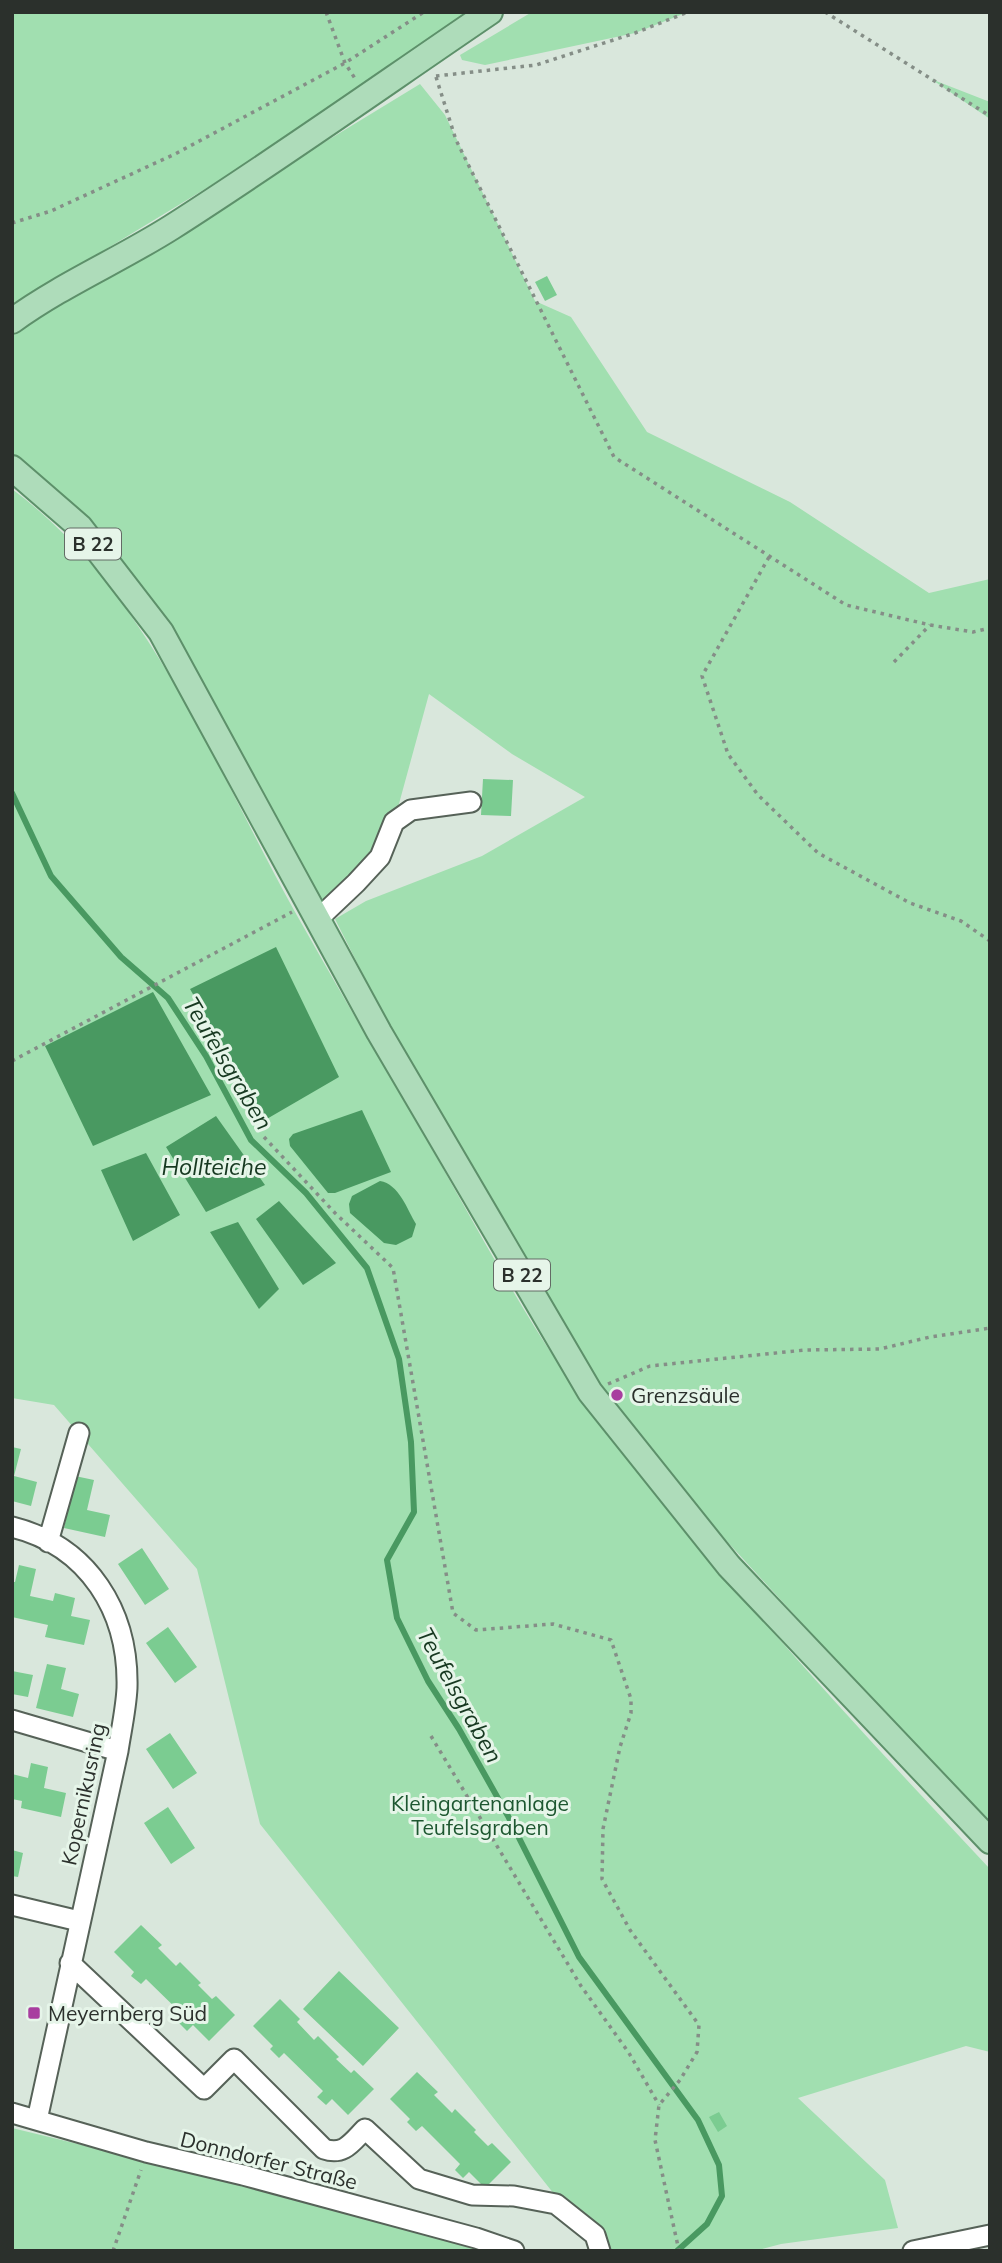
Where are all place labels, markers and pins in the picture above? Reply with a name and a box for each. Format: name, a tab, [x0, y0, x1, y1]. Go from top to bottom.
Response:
place label: Grenzsäule	[631, 1382, 740, 1408]
marker: Grenzsäule	[609, 1387, 625, 1403]
place label: Meyernberg Süd	[48, 2000, 207, 2026]
marker: Meyernberg Süd	[26, 2005, 42, 2021]

